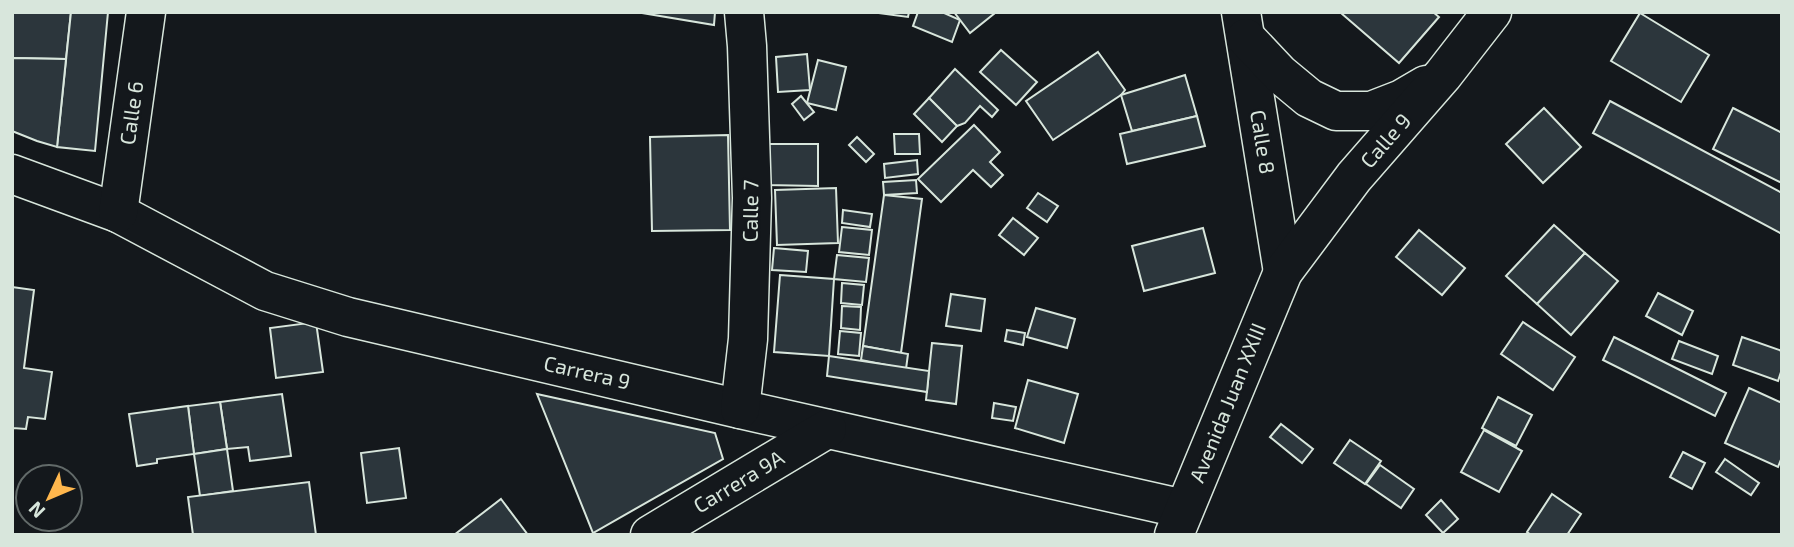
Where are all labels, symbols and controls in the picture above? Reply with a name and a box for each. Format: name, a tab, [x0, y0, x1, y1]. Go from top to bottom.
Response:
street label: Calle 6	[114, 79, 147, 146]
street label: Calle 8	[1246, 108, 1281, 176]
street label: Calle 9	[1354, 108, 1415, 172]
street label: Calle 7	[736, 179, 763, 243]
street label: Avenida Juan XXIII	[1183, 319, 1270, 486]
street label: Carrera 9	[542, 349, 633, 394]
street label: Carrera 9A	[688, 444, 788, 517]
north arrow	[14, 463, 84, 533]
text: N	[23, 497, 49, 523]

